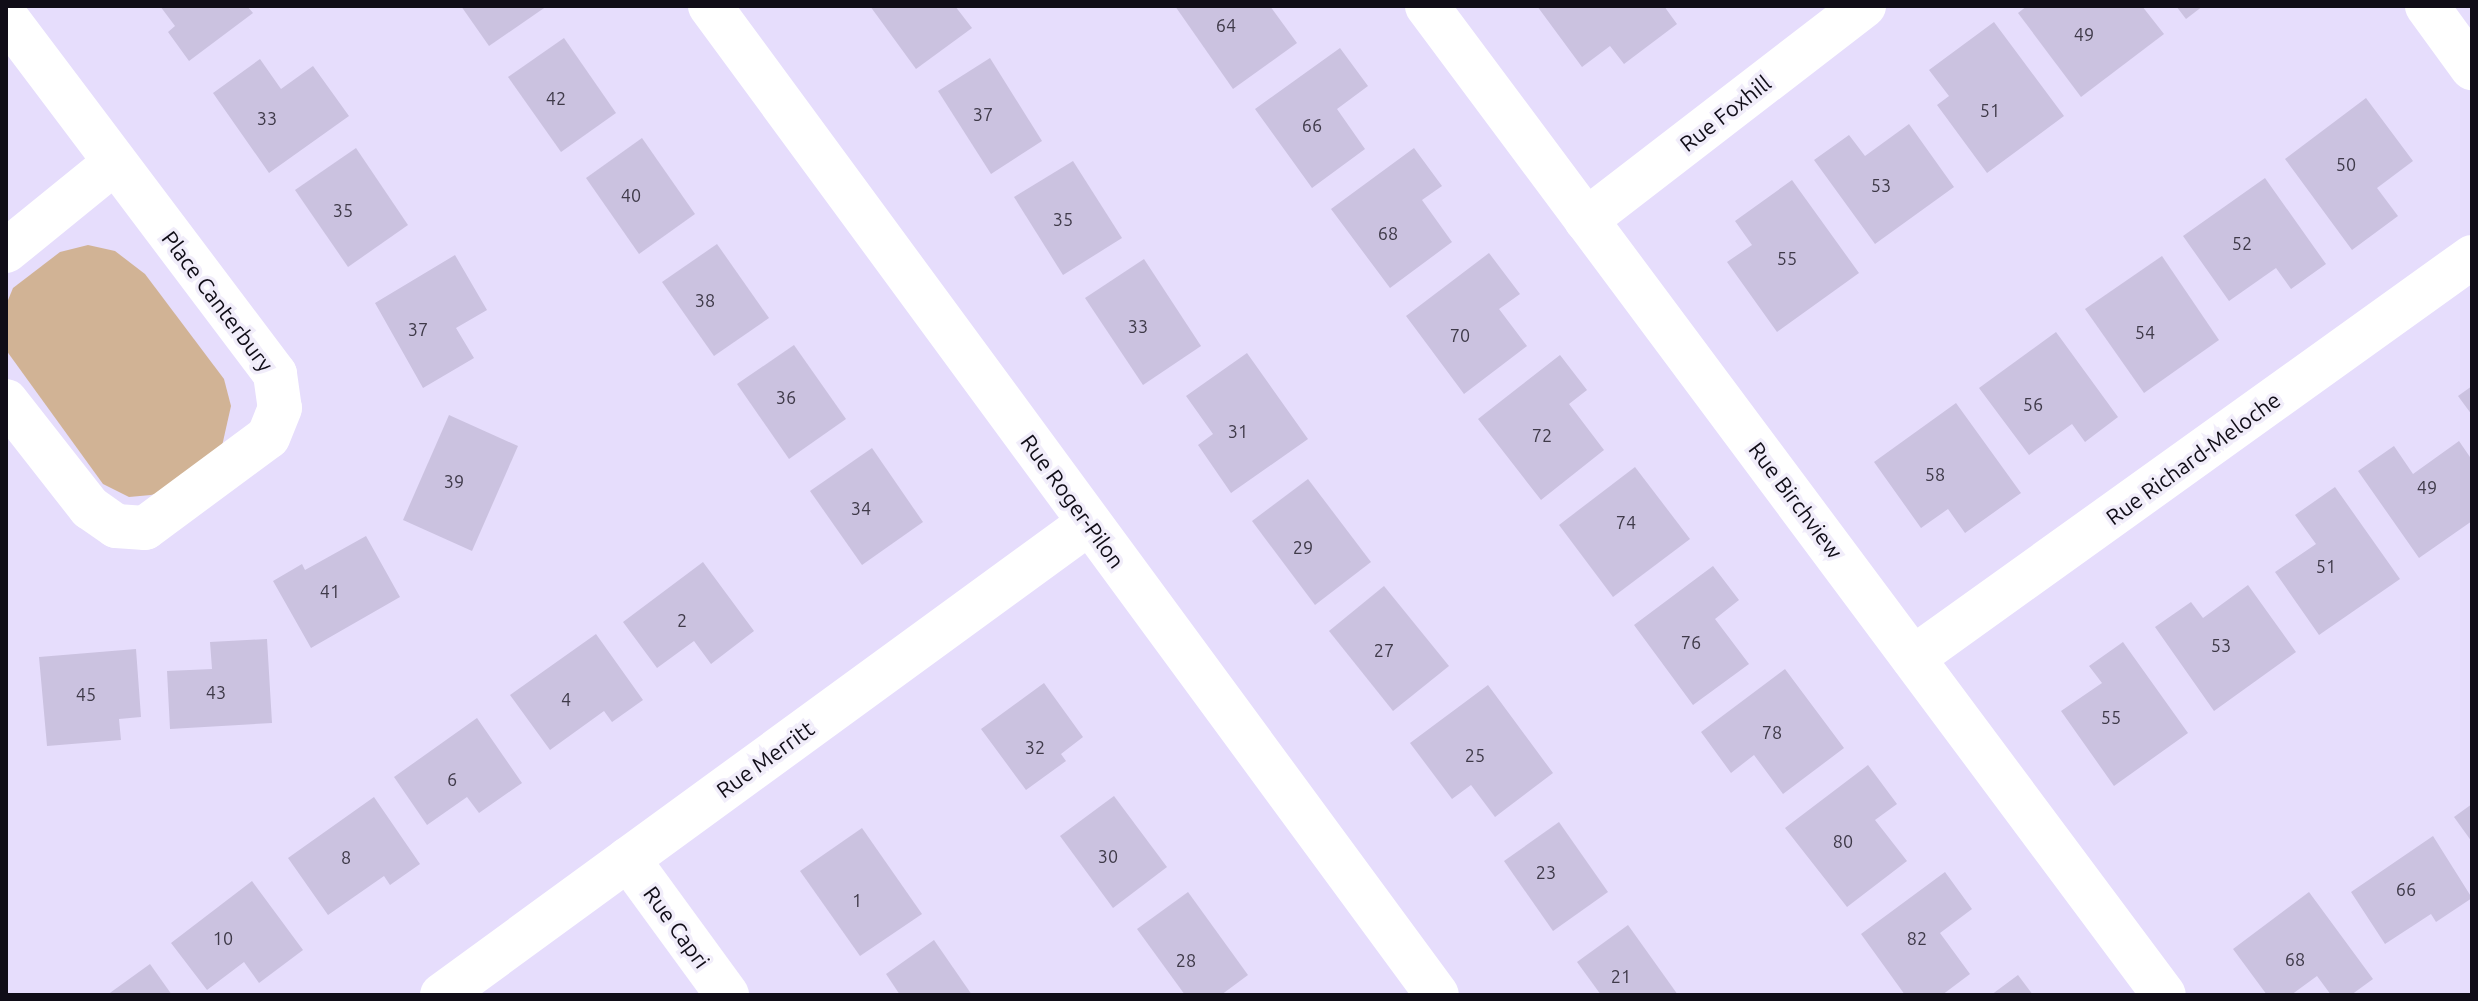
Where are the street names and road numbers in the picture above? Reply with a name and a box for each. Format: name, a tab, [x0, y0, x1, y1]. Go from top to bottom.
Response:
street label: Rue Foxhill	[1674, 69, 1776, 157]
street label: Place Canterbury	[157, 226, 279, 376]
street label: Rue Richard-Meloche	[2101, 386, 2285, 530]
street label: Rue Roger-Pilon	[1016, 429, 1130, 573]
street label: Rue Birchview	[1744, 436, 1848, 564]
street label: Rue Merritt	[711, 715, 819, 803]
street label: Rue Capri	[638, 881, 716, 973]

